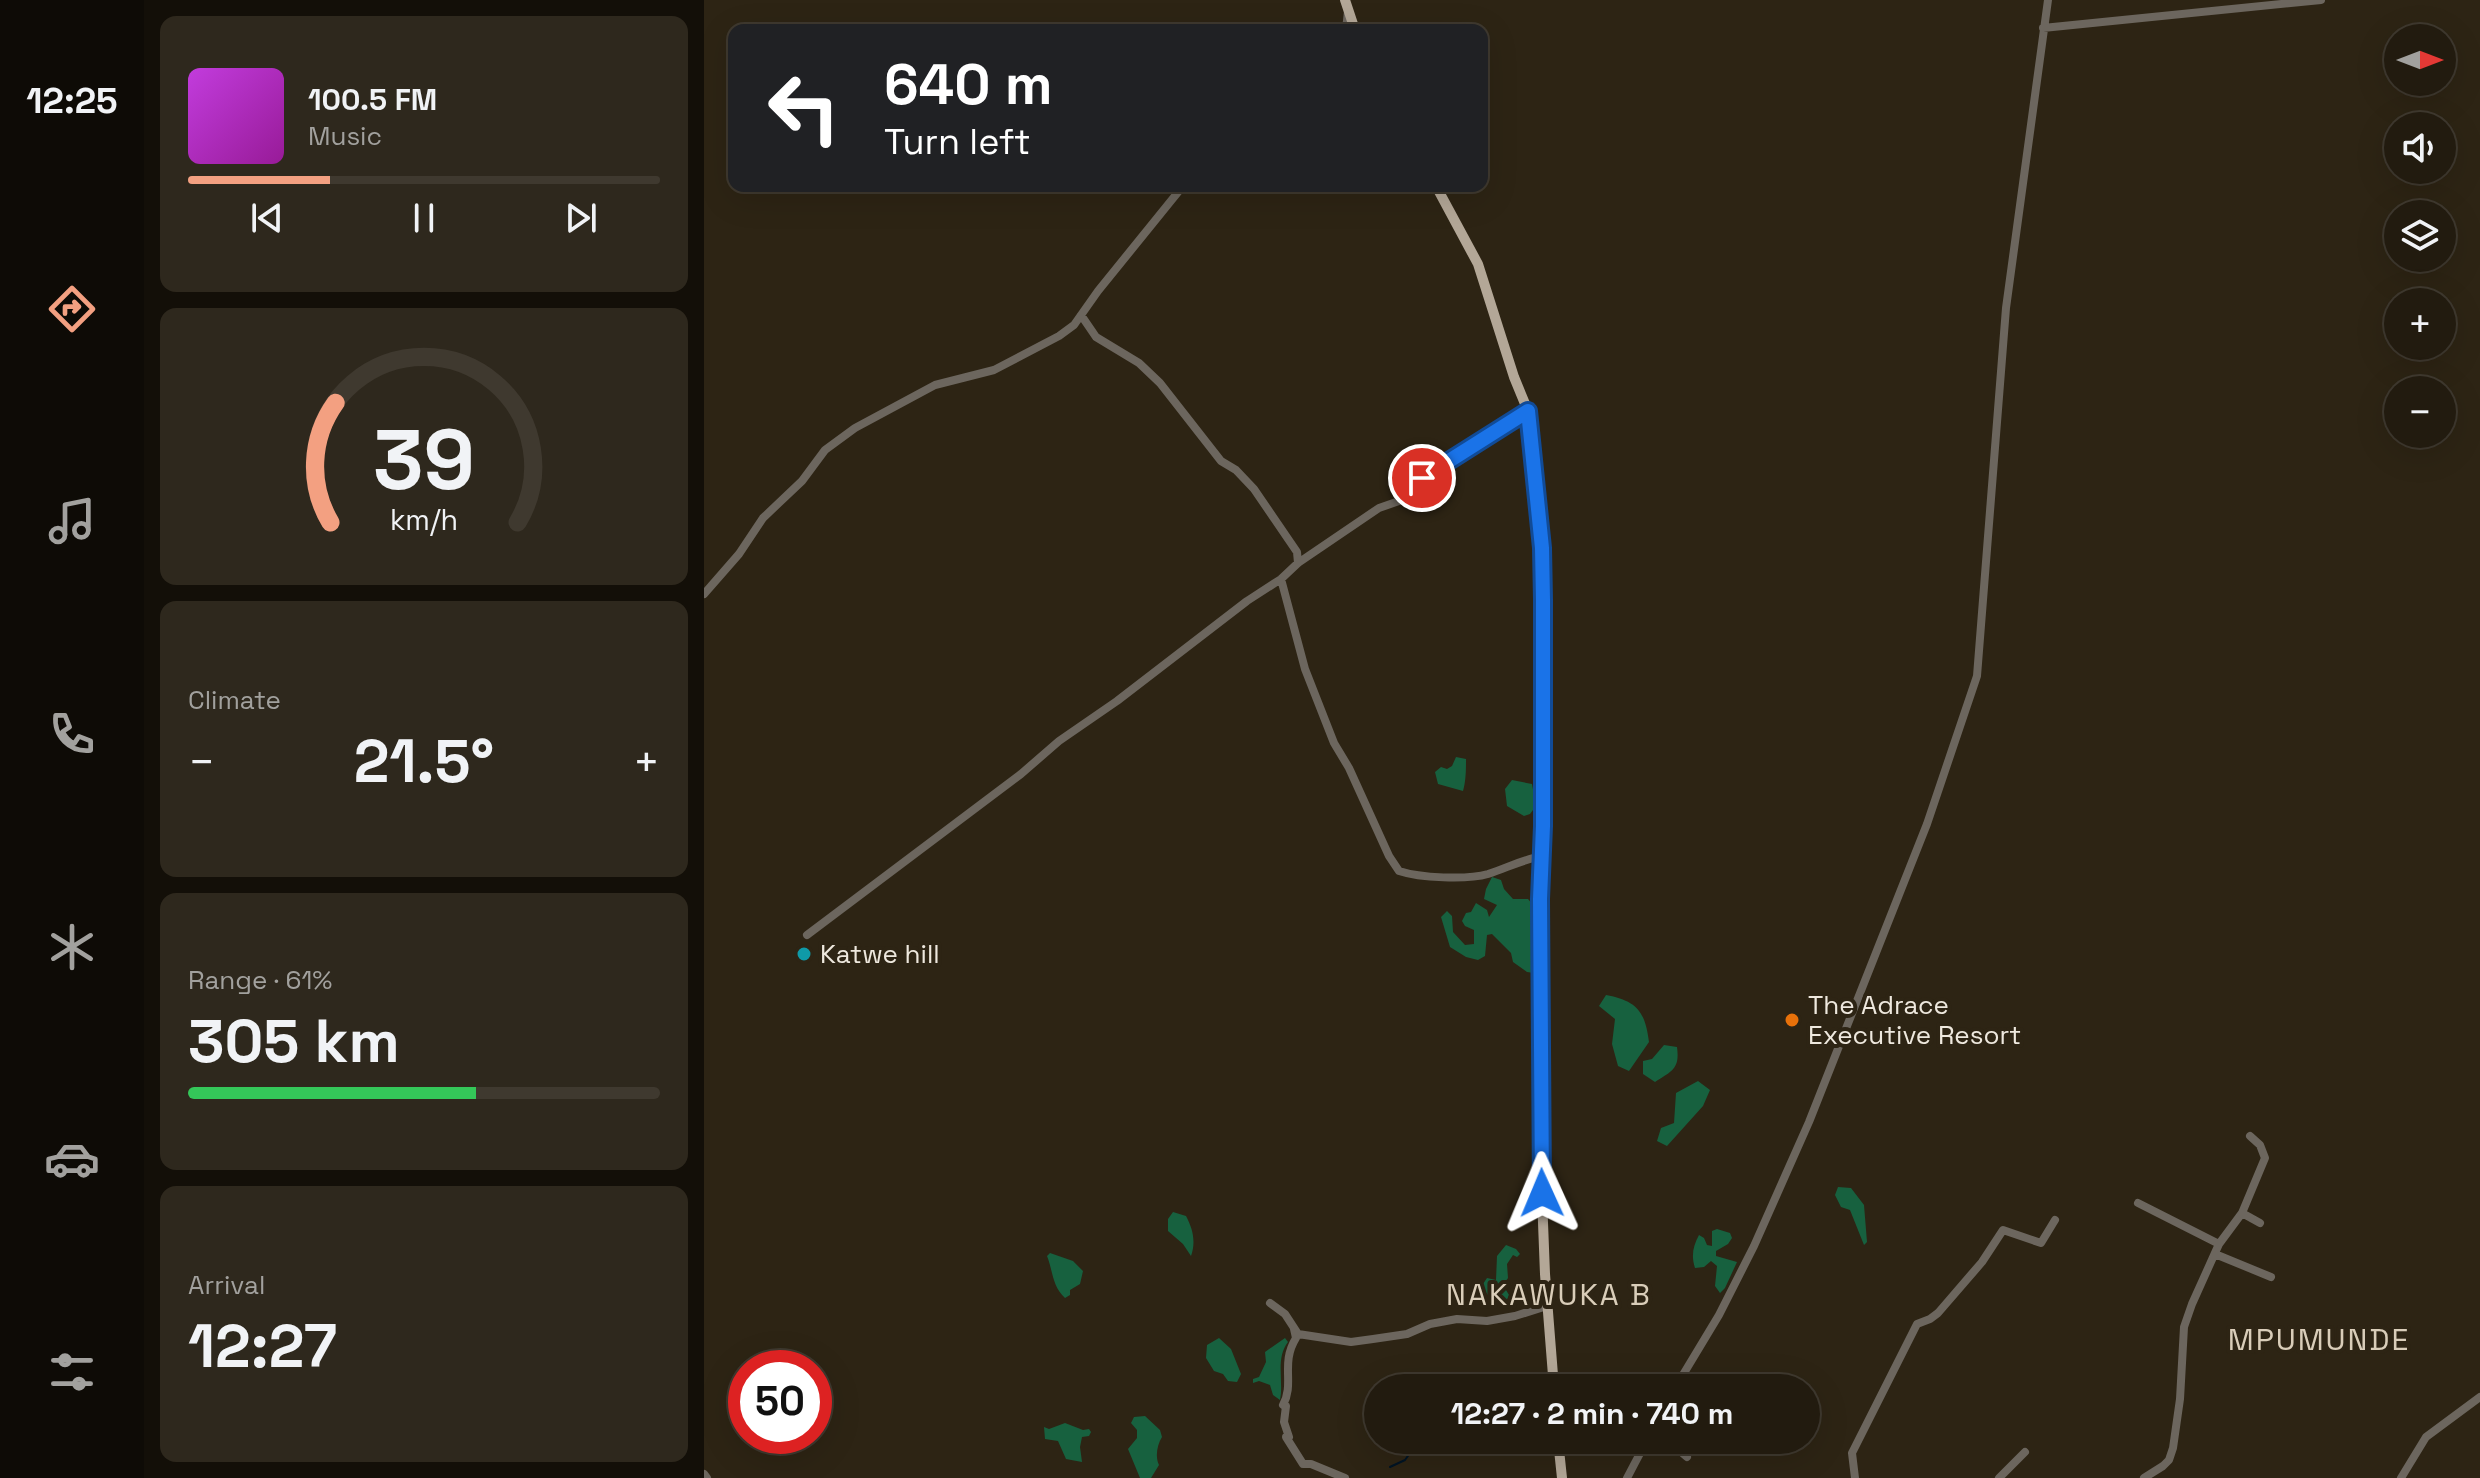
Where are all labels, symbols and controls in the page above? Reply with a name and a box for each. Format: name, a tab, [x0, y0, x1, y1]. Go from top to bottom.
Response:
north arrow	[2384, 24, 2456, 96]
map controls	[2384, 24, 2456, 448]
text: 640 m	[884, 49, 1053, 120]
icon: left	[752, 56, 856, 160]
text: 12:25	[26, 78, 118, 124]
text: 100.5 FM	[308, 80, 437, 119]
button: sound	[2384, 112, 2456, 184]
text: Music	[308, 119, 382, 153]
text: Turn left	[884, 119, 1031, 165]
icon: previous	[245, 196, 289, 240]
icon: pause	[402, 196, 446, 240]
icon: next	[559, 196, 603, 240]
button: layers	[2384, 200, 2456, 272]
icon: directions	[44, 281, 100, 337]
button: +	[2384, 288, 2456, 360]
button: −	[2384, 376, 2456, 448]
text: 39	[373, 406, 475, 512]
pin	[1388, 444, 1456, 512]
icon: arrive	[1400, 456, 1444, 500]
icon: music	[44, 493, 100, 549]
text: km/h	[390, 502, 458, 538]
text: Climate	[188, 683, 281, 717]
icon: phone	[44, 706, 100, 762]
text: 21.5°	[354, 723, 494, 800]
text: −	[188, 734, 215, 790]
text: +	[633, 734, 660, 790]
icon: climate	[44, 919, 100, 975]
place label: Katwe hill	[820, 937, 940, 971]
marker: Katwe hill	[795, 945, 813, 963]
text: Range · 61%	[188, 963, 332, 997]
place label: The Adrace Executive Resort	[1808, 988, 2021, 1052]
text: 305 km	[188, 1003, 400, 1080]
marker: The Adrace Executive Resort	[1783, 1011, 1801, 1029]
icon: car	[44, 1131, 100, 1187]
position arrow	[1500, 1151, 1584, 1235]
text: Arrival	[188, 1268, 265, 1302]
district label: NAKAWUKA B	[1446, 1275, 1652, 1314]
text: 12:27	[188, 1308, 337, 1385]
district label: MPUMUNDE	[2228, 1320, 2410, 1359]
icon: filters	[44, 1344, 100, 1400]
speed limit sign: 50	[728, 1350, 832, 1454]
text: 12:27 · 2 min · 740 m	[1451, 1394, 1733, 1433]

